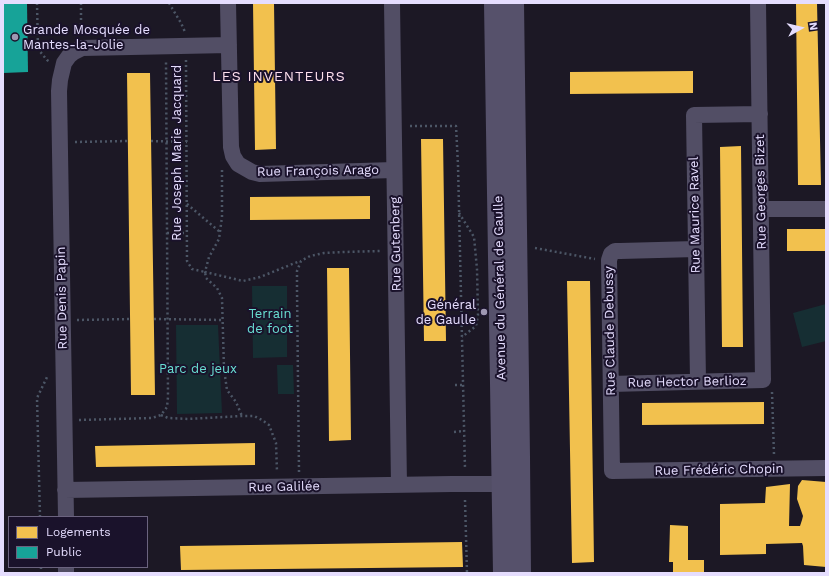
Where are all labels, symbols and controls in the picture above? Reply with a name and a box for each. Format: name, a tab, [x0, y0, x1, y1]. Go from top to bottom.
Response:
north arrow	[781, 8, 821, 48]
text: N	[806, 21, 820, 31]
place label: Grande Mosquée de Mantes-la-Jolie	[23, 22, 150, 53]
marker: Grande Mosquée de Mantes-la-Jolie	[10, 32, 20, 42]
street label: Rue Joseph Marie Jacquard	[169, 65, 185, 241]
district label: LES INVENTEURS	[212, 69, 346, 85]
street label: Rue Georges Bizet	[752, 134, 770, 250]
street label: Rue Maurice Ravel	[686, 156, 704, 274]
street label: Rue François Arago	[257, 162, 379, 180]
street label: Avenue du Général de Gaulle	[491, 196, 509, 380]
street label: Rue Gutenberg	[387, 197, 405, 291]
street label: Rue Denis Papin	[53, 246, 71, 350]
street label: Rue Claude Debussy	[601, 266, 619, 396]
place label: Général de Gaulle	[416, 297, 476, 328]
park label: Terrain de foot	[247, 306, 293, 337]
marker: Général de Gaulle	[479, 307, 489, 317]
park label: Parc de jeux	[159, 361, 237, 377]
street label: Rue Hector Berlioz	[627, 373, 747, 391]
street label: Rue Frédéric Chopin	[654, 461, 784, 479]
street label: Rue Galilée	[248, 479, 320, 495]
legend	[8, 516, 148, 568]
text: Logements	[46, 525, 111, 539]
text: Public	[46, 545, 82, 559]

